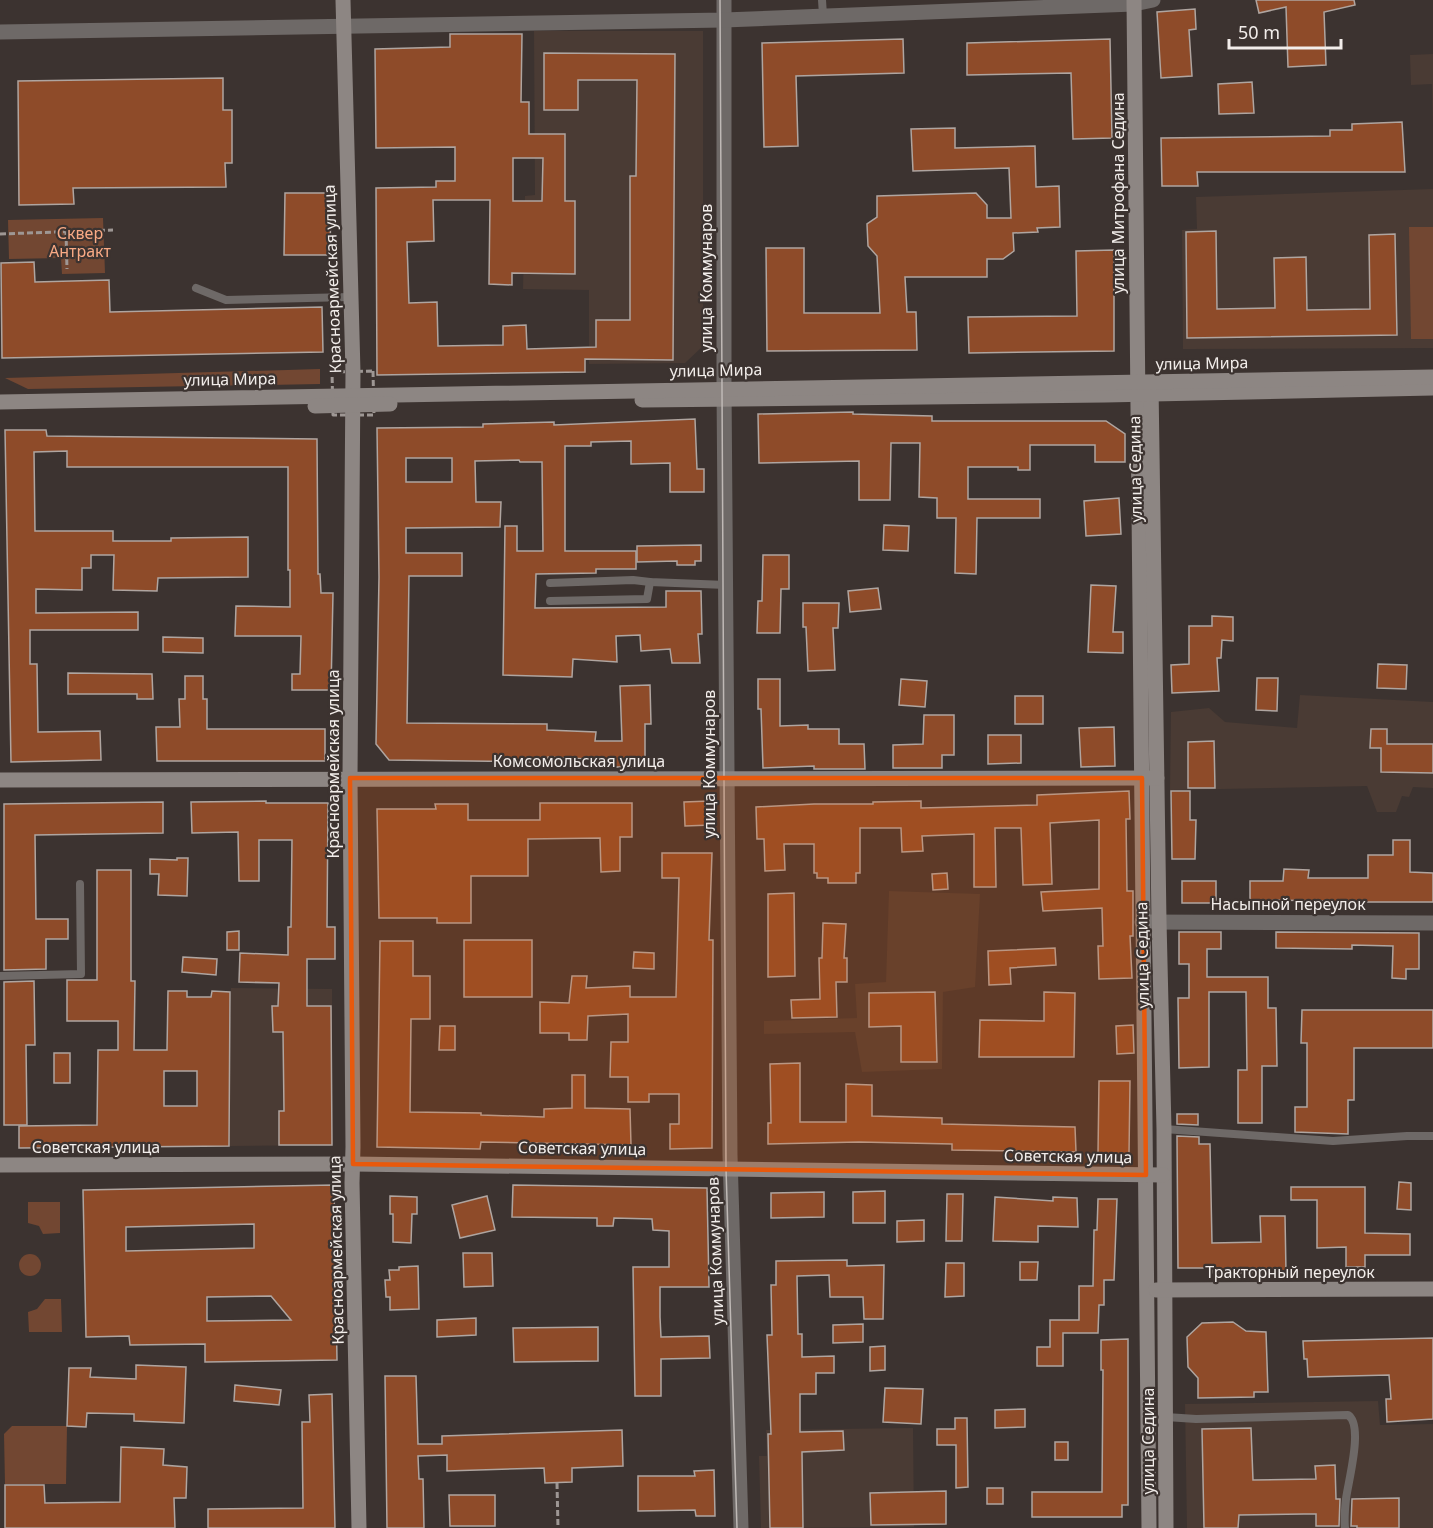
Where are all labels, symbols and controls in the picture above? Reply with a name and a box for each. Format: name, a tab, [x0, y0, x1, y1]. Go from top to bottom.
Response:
scale bar	[1229, 12, 1342, 50]
text: 50 m	[1238, 20, 1280, 44]
street label: улица Митрофана Седина	[1107, 92, 1129, 294]
street label: Красноармейская улица	[318, 184, 346, 374]
street label: улица Коммунаров	[695, 204, 717, 352]
park label: Сквер Антракт	[49, 222, 112, 262]
street label: улица Мира	[1156, 351, 1248, 375]
street label: улица Мира	[670, 358, 762, 382]
street label: улица Мира	[184, 367, 276, 391]
street label: улица Седина	[1123, 415, 1147, 523]
street label: Красноармейская улица	[322, 669, 344, 859]
street label: улица Коммунаров	[698, 690, 720, 838]
street label: Комсомольская улица	[493, 750, 665, 772]
street label: Насыпной переулок	[1210, 893, 1366, 915]
street label: улица Седина	[1130, 901, 1154, 1009]
street label: Советская улица	[32, 1136, 160, 1158]
street label: Советская улица	[518, 1136, 646, 1160]
street label: Советская улица	[1004, 1144, 1132, 1168]
street label: Красноармейская улица	[323, 1155, 349, 1345]
street label: улица Коммунаров	[701, 1176, 729, 1326]
street label: Тракторный переулок	[1205, 1261, 1375, 1283]
street label: улица Седина	[1137, 1388, 1159, 1494]

